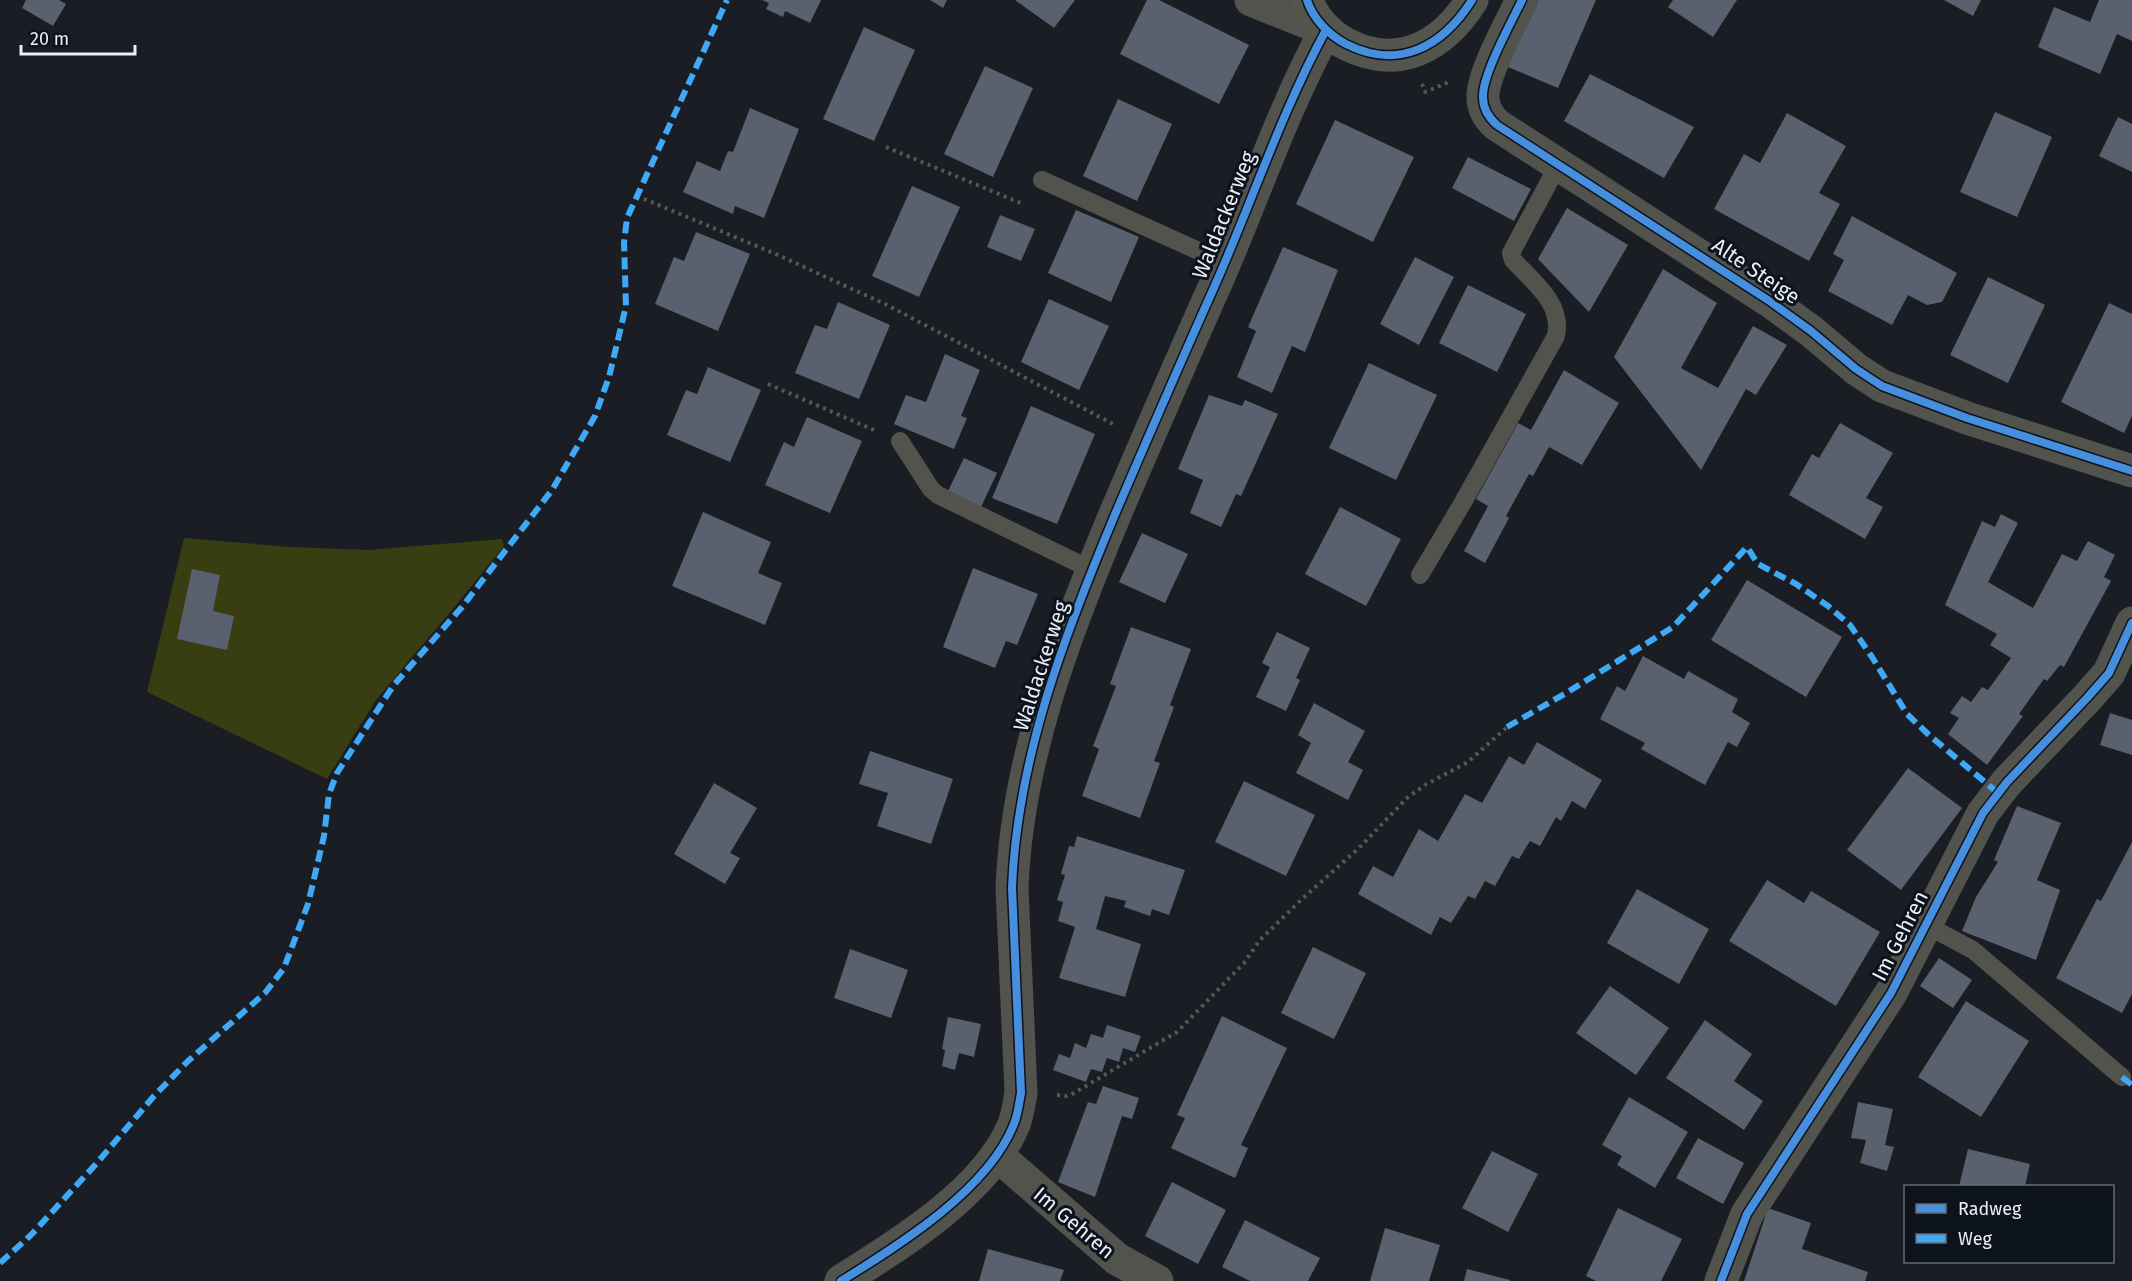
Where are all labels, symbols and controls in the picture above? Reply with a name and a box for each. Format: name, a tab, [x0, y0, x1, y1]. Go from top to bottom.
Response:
scale bar	[21, 18, 135, 56]
text: 20 m	[30, 28, 69, 50]
street label: Waldackerweg	[1187, 147, 1261, 283]
street label: Alte Steige	[1707, 232, 1805, 310]
street label: Waldackerweg	[1008, 597, 1074, 734]
street label: Im Gehren	[1866, 886, 1934, 986]
street label: Im Gehren	[1028, 1182, 1120, 1264]
legend	[1904, 1185, 2114, 1263]
text: Radweg	[1958, 1198, 2022, 1220]
text: Weg	[1958, 1228, 1992, 1250]

